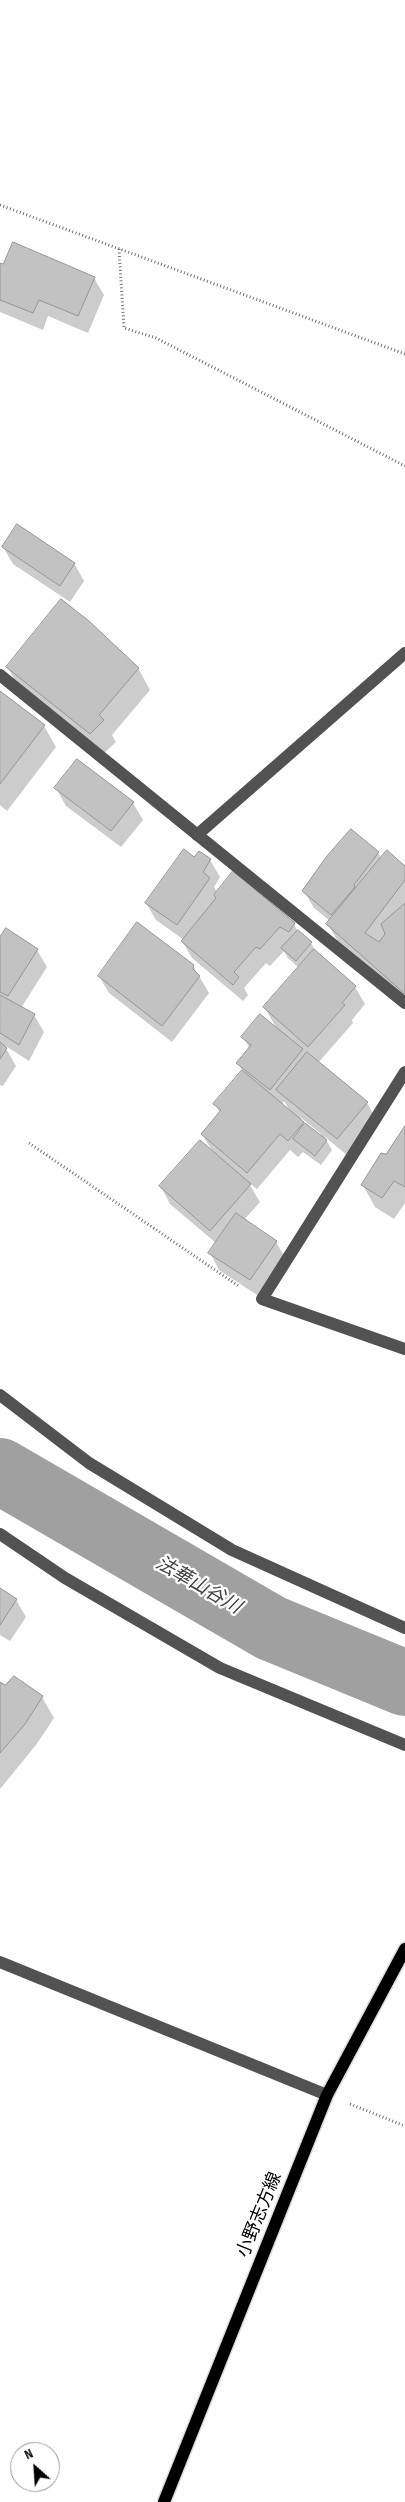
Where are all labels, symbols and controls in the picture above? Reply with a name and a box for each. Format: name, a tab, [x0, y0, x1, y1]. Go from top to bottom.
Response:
water label: 法華山谷川	[151, 1552, 245, 1620]
street label: 小野志方線	[233, 2169, 287, 2261]
north arrow	[10, 2442, 60, 2492]
text: N	[22, 2445, 36, 2463]

